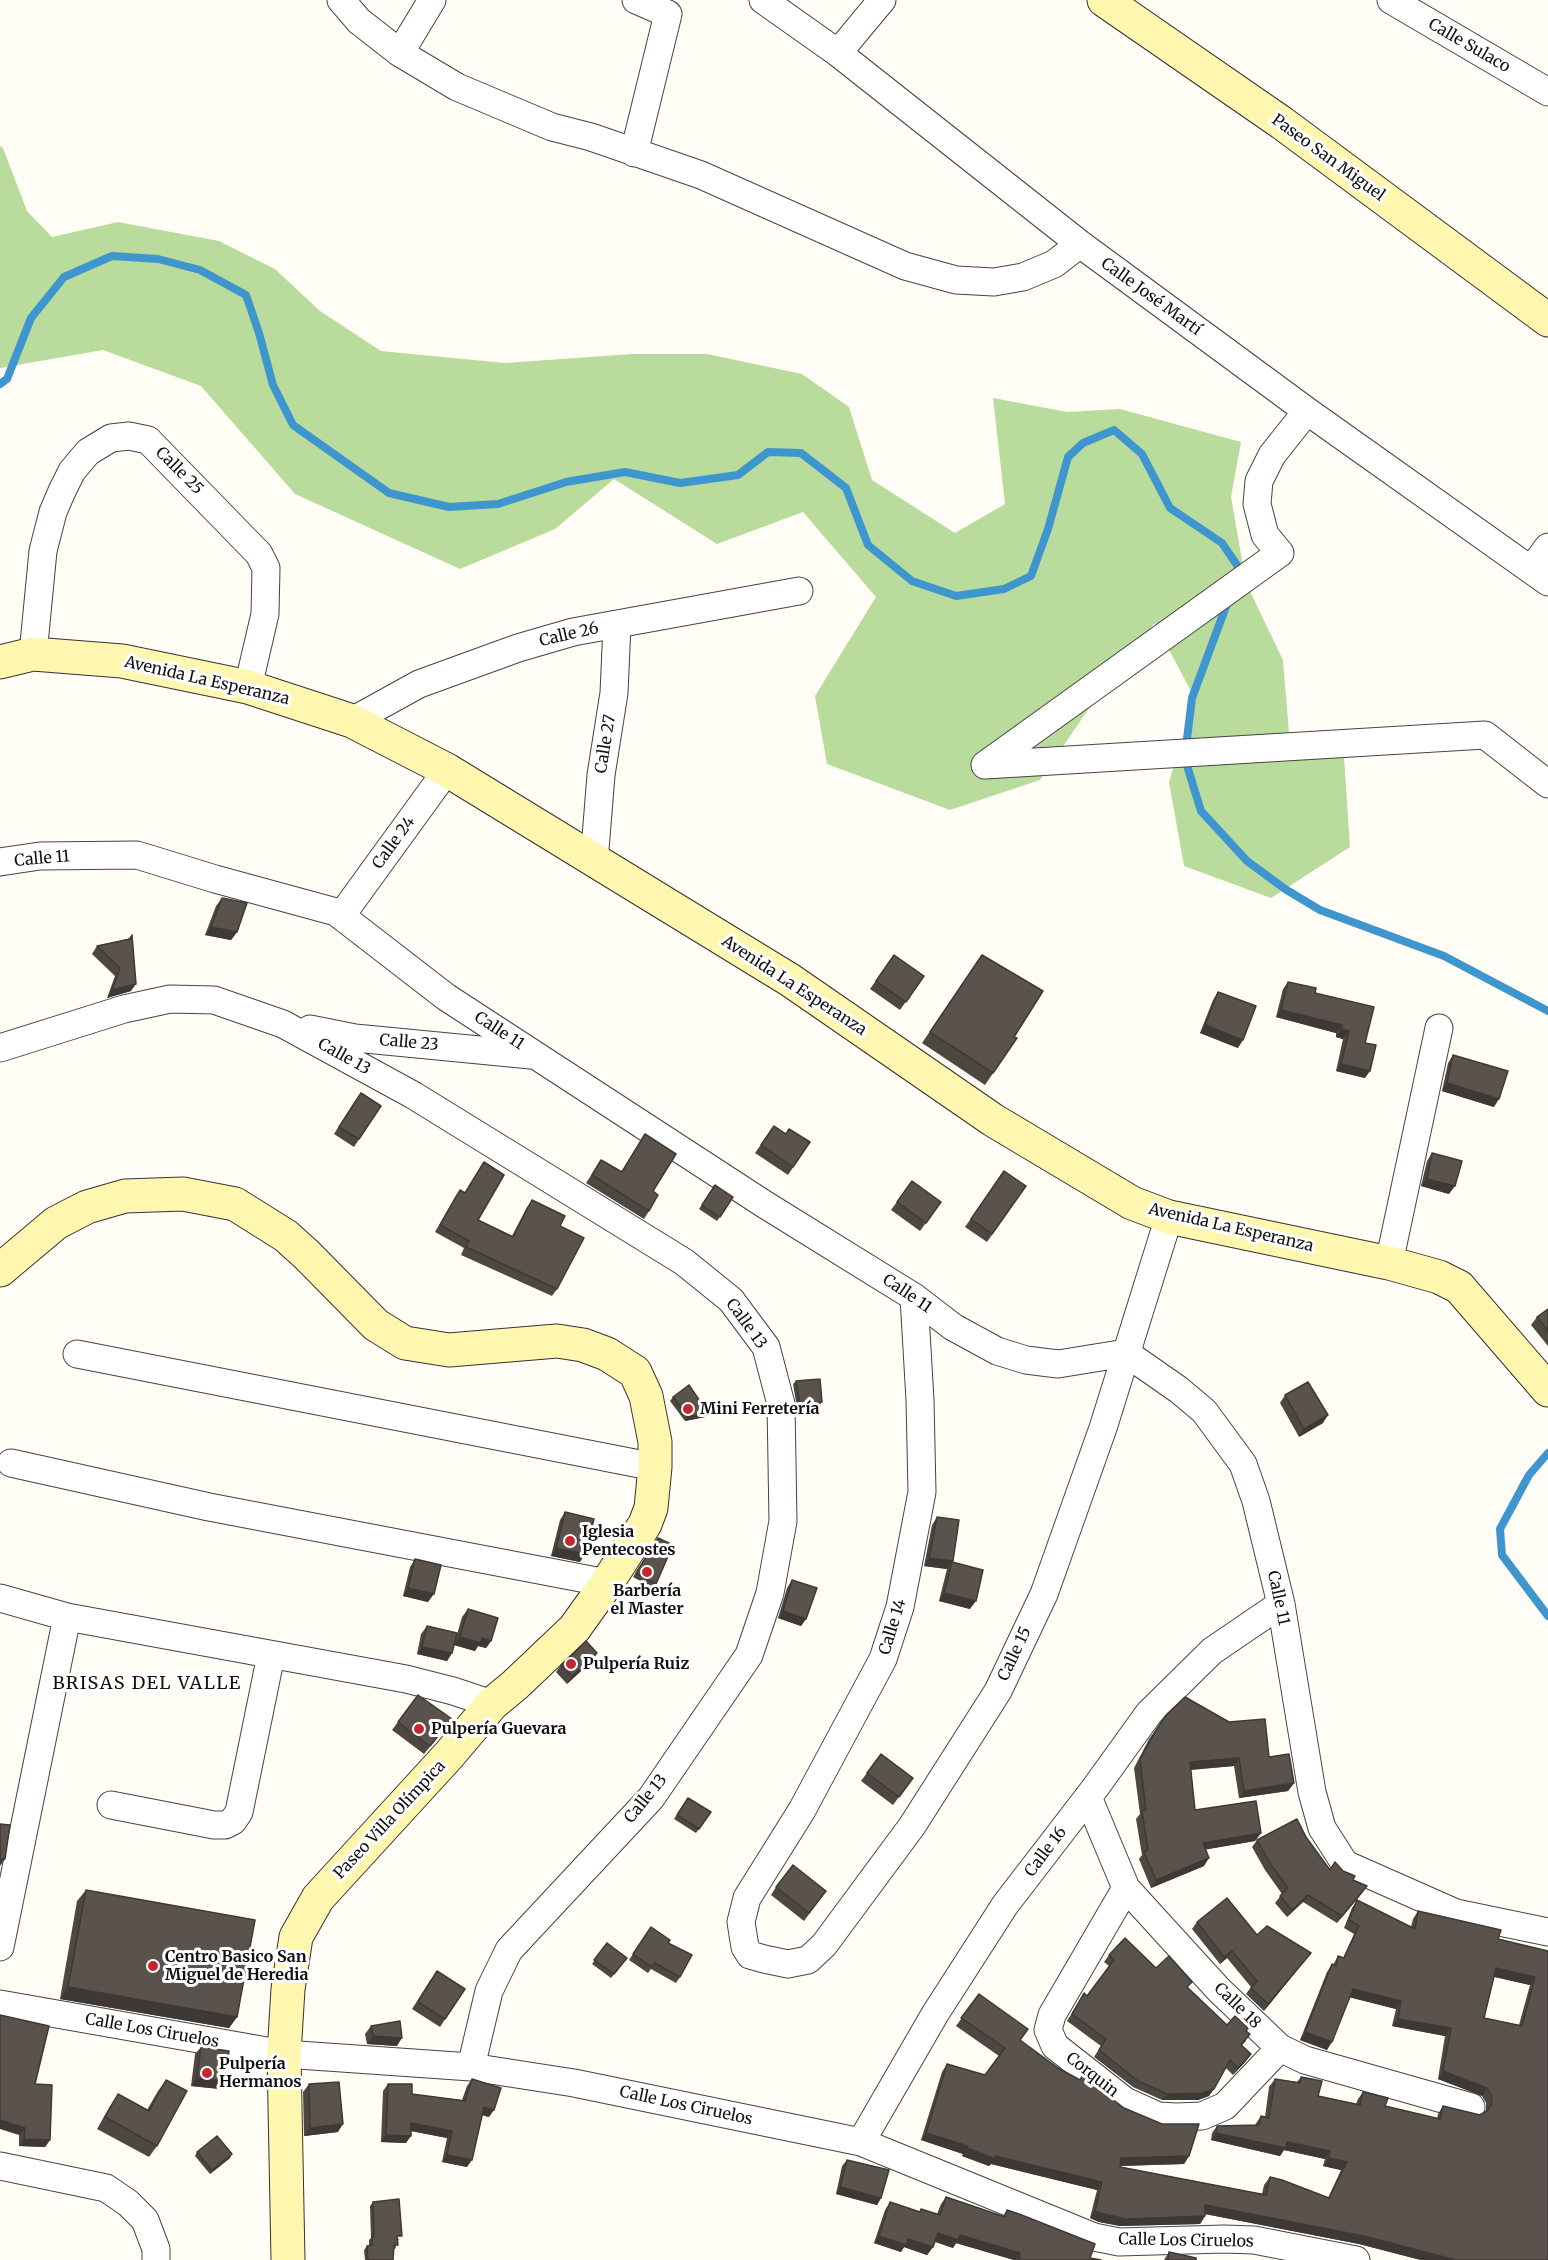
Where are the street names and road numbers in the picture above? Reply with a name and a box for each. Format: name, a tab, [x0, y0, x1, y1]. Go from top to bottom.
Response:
street label: Calle Sulaco	[1425, 15, 1513, 77]
street label: Paseo San Miguel	[1268, 111, 1388, 205]
street label: Calle José Martí	[1097, 254, 1205, 340]
street label: Calle 25	[151, 443, 207, 499]
street label: Calle 26	[538, 619, 600, 651]
street label: Avenida La Esperanza	[123, 653, 291, 709]
street label: Calle 27	[592, 713, 620, 775]
street label: Calle 24	[369, 813, 419, 873]
street label: Calle 11	[14, 847, 70, 871]
street label: Avenida La Esperanza	[718, 932, 870, 1040]
street label: Calle 11	[471, 1008, 527, 1054]
street label: Calle 23	[379, 1031, 439, 1055]
street label: Calle 13	[314, 1035, 374, 1079]
street label: Avenida La Esperanza	[1147, 1200, 1315, 1256]
street label: Calle 11	[879, 1271, 935, 1317]
street label: Calle 13	[721, 1295, 771, 1353]
street label: Calle 11	[1263, 1569, 1293, 1627]
street label: Calle 14	[875, 1597, 911, 1657]
street label: Calle 15	[994, 1624, 1036, 1684]
street label: Paseo Villa Olímpica	[330, 1757, 450, 1883]
street label: Calle 13	[621, 1771, 671, 1827]
street label: Calle 16	[1021, 1823, 1071, 1881]
street label: Calle 18	[1210, 1979, 1264, 2033]
street label: Calle Los Ciruelos	[84, 2010, 220, 2052]
street label: Corquin	[1062, 2049, 1122, 2101]
street label: Calle Los Ciruelos	[618, 2083, 754, 2129]
street label: Calle Los Ciruelos	[1118, 2230, 1254, 2252]

